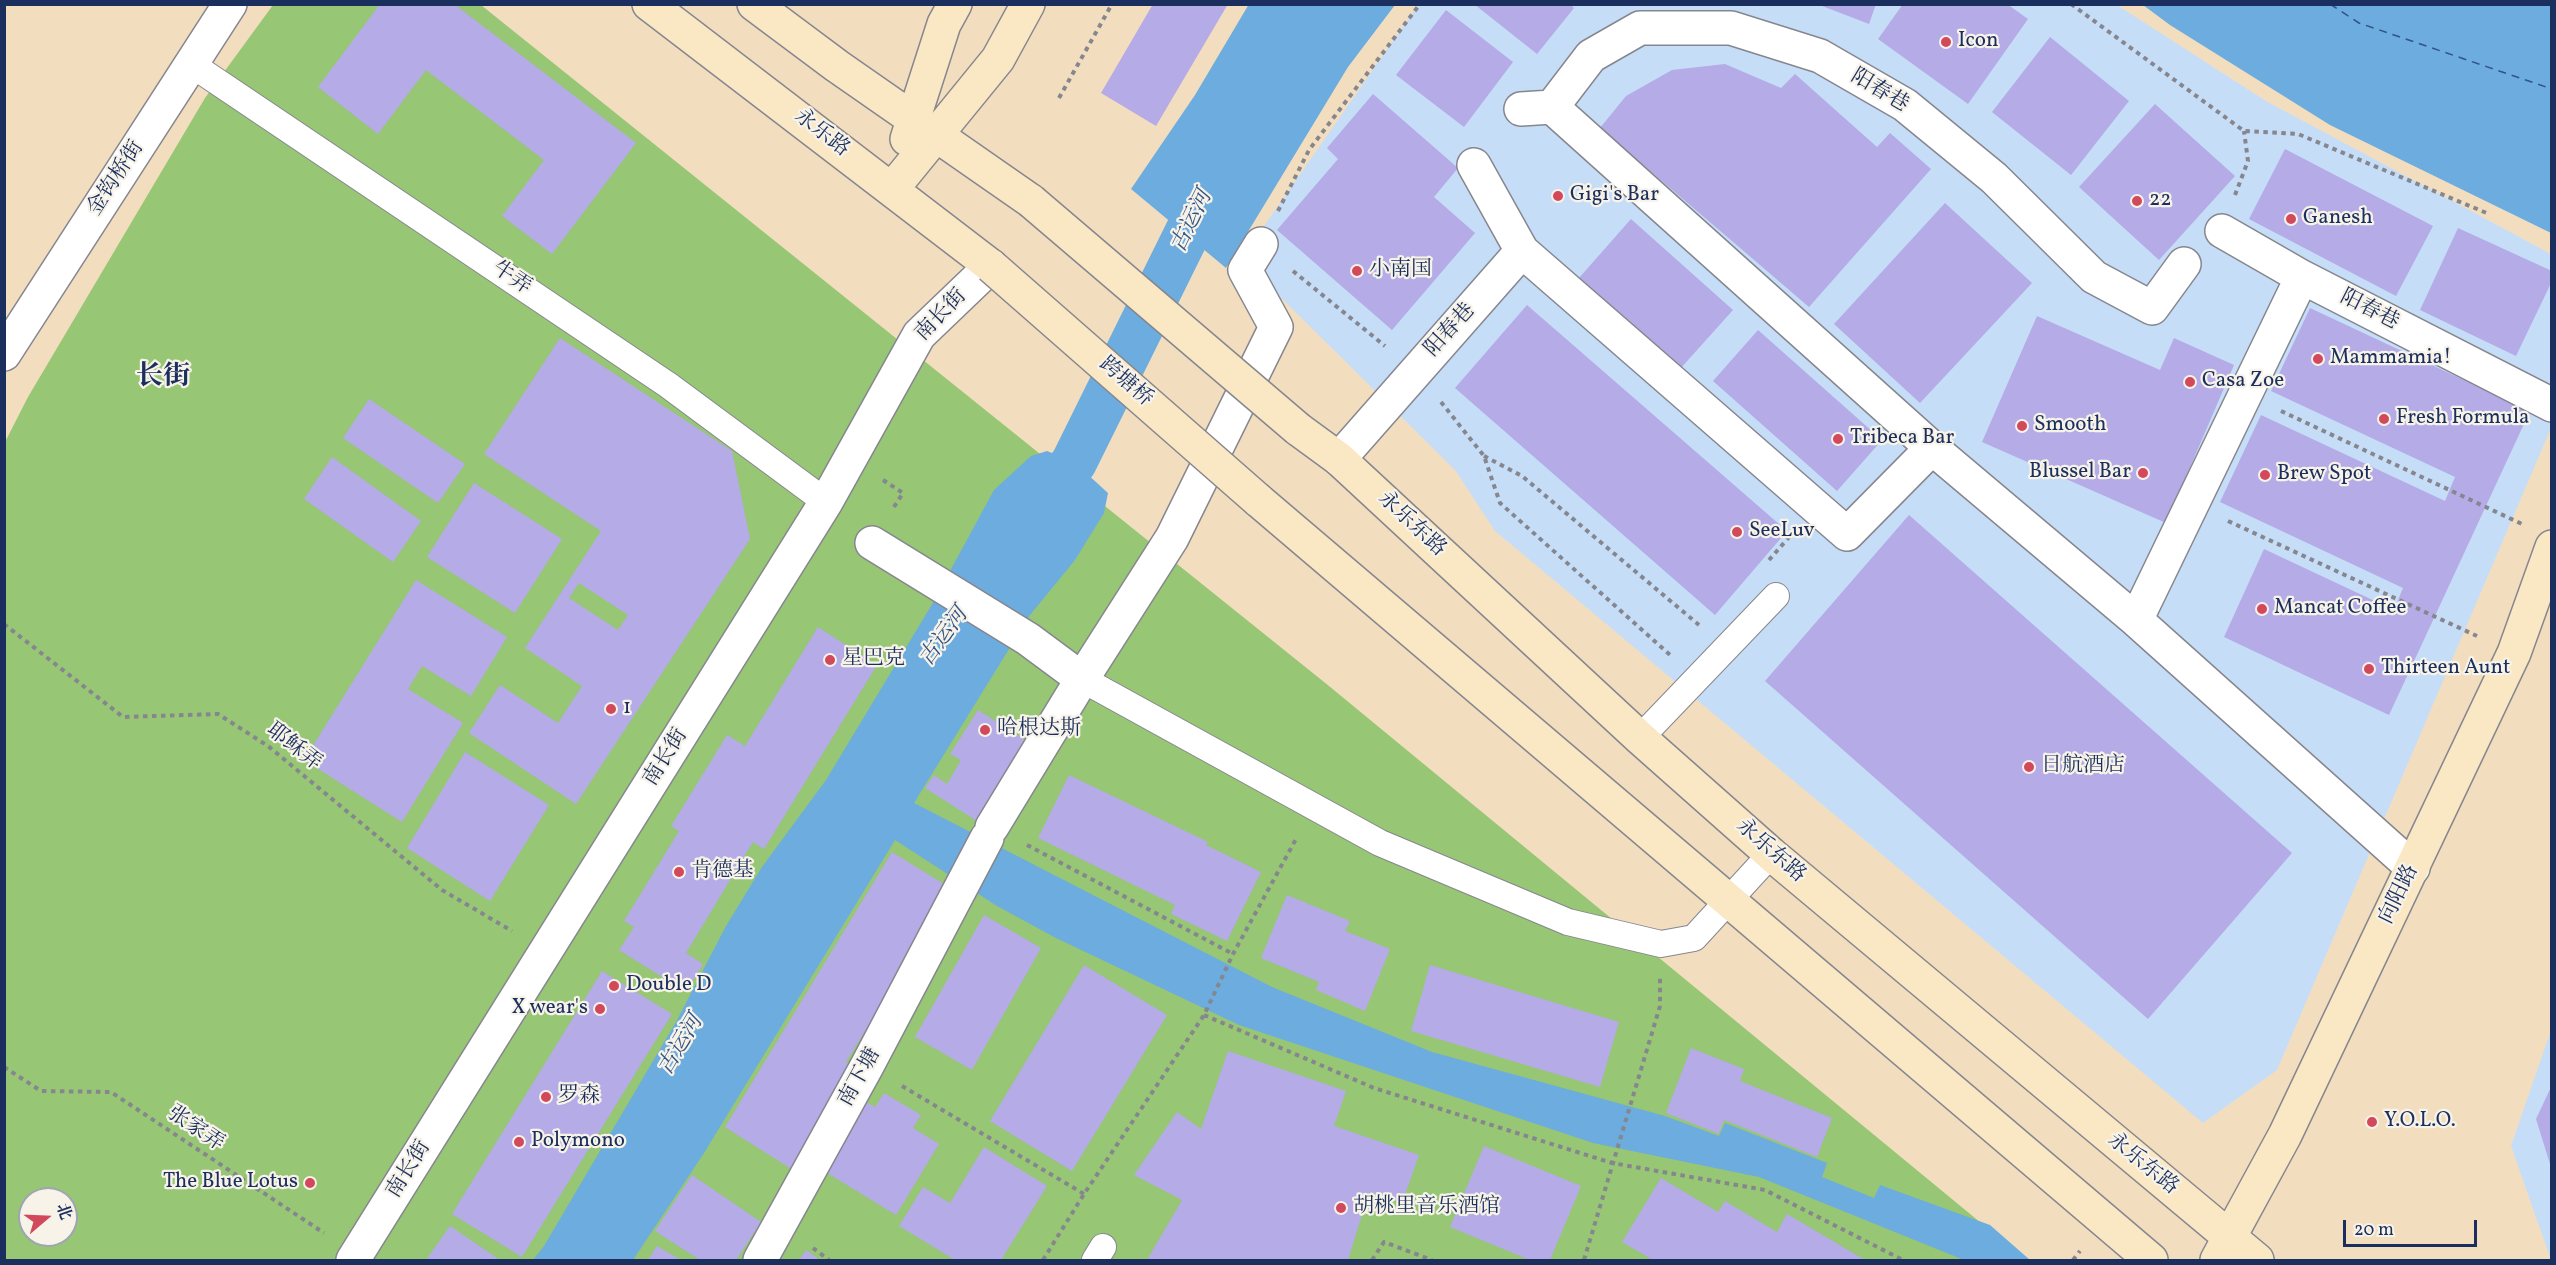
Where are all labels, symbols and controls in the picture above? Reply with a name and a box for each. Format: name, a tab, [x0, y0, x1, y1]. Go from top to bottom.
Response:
place label: Icon	[1958, 29, 1999, 55]
marker: Icon	[1939, 35, 1953, 49]
street label: 阳春巷	[1846, 65, 1912, 119]
street label: 永乐路	[788, 105, 854, 163]
street label: 金钩桥街	[84, 137, 150, 221]
place label: Gigi's Bar	[1570, 183, 1659, 209]
water label: 古运河	[1167, 187, 1219, 257]
place label: 22	[2149, 188, 2172, 214]
marker: Gigi's Bar	[1551, 189, 1565, 203]
marker: 22	[2130, 194, 2144, 208]
place label: Ganesh	[2303, 206, 2373, 232]
marker: Ganesh	[2284, 212, 2298, 226]
street label: 牛弄	[487, 257, 535, 301]
place label: 小南国	[1369, 258, 1432, 284]
marker: 小南国	[1350, 264, 1364, 278]
street label: 南长街	[911, 285, 973, 347]
street label: 阳春巷	[2335, 285, 2403, 337]
street label: 阳春巷	[1421, 299, 1481, 363]
place label: Mammamia!	[2330, 346, 2452, 372]
marker: Mammamia!	[2311, 352, 2325, 366]
street label: 跨塘桥	[1093, 353, 1157, 413]
district label: 长街	[136, 363, 190, 395]
place label: Casa Zoe	[2202, 369, 2284, 395]
marker: Casa Zoe	[2183, 375, 2197, 389]
place label: Fresh Formula	[2396, 406, 2529, 432]
marker: Fresh Formula	[2377, 412, 2391, 426]
place label: Smooth	[2034, 413, 2106, 439]
marker: Smooth	[2015, 419, 2029, 433]
place label: Tribeca Bar	[1850, 426, 1954, 452]
marker: Tribeca Bar	[1831, 432, 1845, 446]
place label: Blussel Bar	[2029, 460, 2131, 486]
place label: Brew Spot	[2277, 462, 2371, 488]
marker: Blussel Bar	[2136, 466, 2150, 480]
marker: Brew Spot	[2258, 468, 2272, 482]
street label: 永乐东路	[1372, 487, 1450, 563]
place label: SeeLuv	[1749, 519, 1815, 545]
marker: SeeLuv	[1730, 525, 1744, 539]
place label: Mancat Coffee	[2274, 596, 2406, 622]
marker: Mancat Coffee	[2255, 602, 2269, 616]
water label: 古运河	[915, 604, 975, 672]
place label: 星巴克	[842, 647, 905, 673]
marker: 星巴克	[823, 653, 837, 667]
place label: Thirteen Aunt	[2381, 656, 2510, 682]
marker: Thirteen Aunt	[2362, 662, 2376, 676]
place label: 1	[623, 696, 631, 722]
marker: 1	[604, 702, 618, 716]
place label: 哈根达斯	[997, 717, 1081, 743]
street label: 耶稣弄	[260, 719, 326, 777]
marker: 哈根达斯	[978, 723, 992, 737]
street label: 南长街	[640, 725, 694, 791]
place label: 日航酒店	[2041, 754, 2125, 780]
marker: 日航酒店	[2022, 760, 2036, 774]
street label: 永乐东路	[1730, 815, 1810, 889]
place label: 肯德基	[691, 859, 754, 885]
street label: 向阳路	[2375, 861, 2425, 929]
marker: 肯德基	[672, 865, 686, 879]
place label: Double D	[626, 973, 711, 999]
marker: Double D	[607, 979, 621, 993]
place label: X wear's	[511, 996, 588, 1022]
marker: X wear's	[593, 1002, 607, 1016]
water label: 古运河	[654, 1011, 710, 1081]
street label: 南下塘	[835, 1044, 887, 1112]
place label: 罗森	[558, 1084, 600, 1110]
marker: 罗森	[539, 1090, 553, 1104]
street label: 张家弄	[162, 1102, 228, 1158]
place label: Y.O.L.O.	[2384, 1109, 2456, 1135]
marker: Y.O.L.O.	[2365, 1115, 2379, 1129]
place label: Polymono	[531, 1129, 625, 1155]
street label: 永乐东路	[2101, 1129, 2183, 1201]
marker: Polymono	[512, 1135, 526, 1149]
street label: 南长街	[383, 1137, 437, 1203]
place label: The Blue Lotus	[163, 1170, 298, 1196]
marker: The Blue Lotus	[303, 1176, 317, 1190]
north arrow	[18, 1187, 78, 1247]
place label: 胡桃里音乐酒馆	[1353, 1195, 1500, 1221]
text: 北	[50, 1201, 76, 1223]
marker: 胡桃里音乐酒馆	[1334, 1201, 1348, 1215]
scale bar	[2346, 1208, 2480, 1246]
text: 20 m	[2354, 1218, 2394, 1243]

